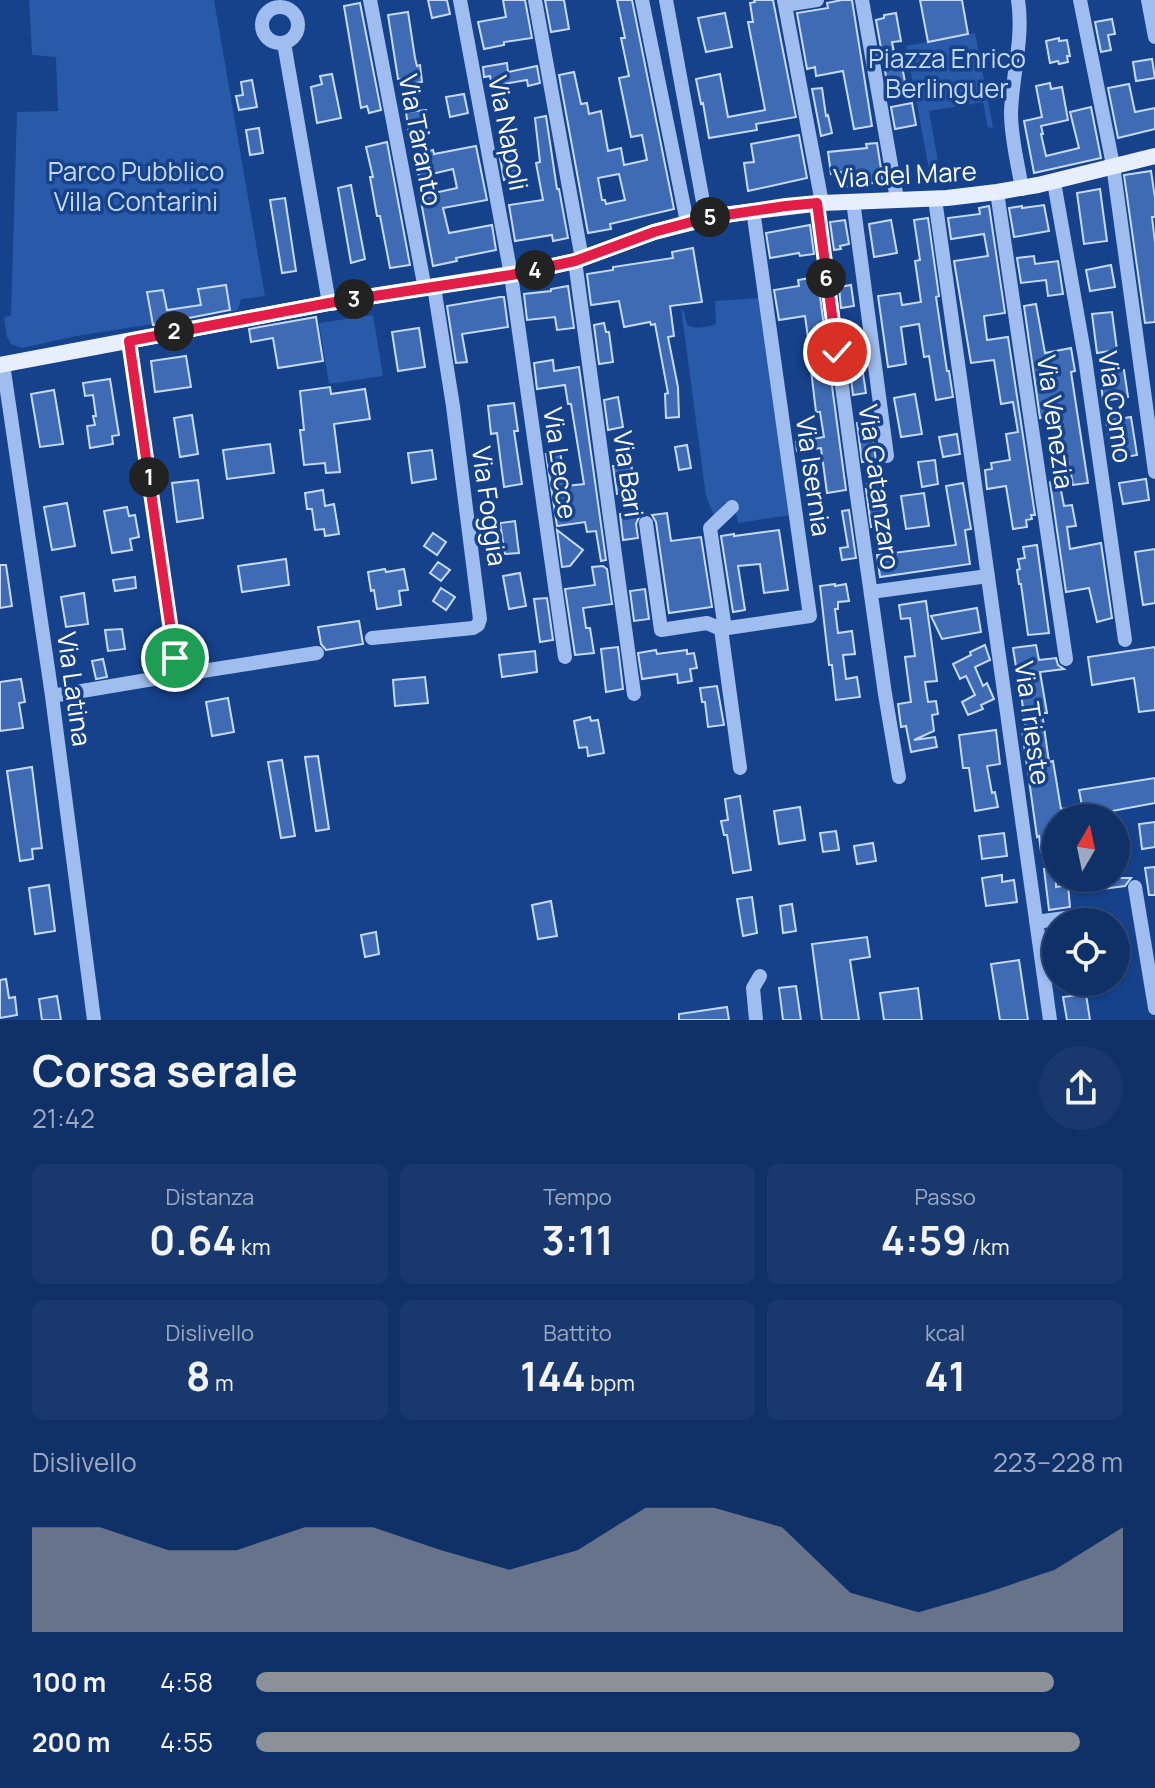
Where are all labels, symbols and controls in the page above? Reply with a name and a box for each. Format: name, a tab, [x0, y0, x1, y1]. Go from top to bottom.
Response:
park label: Piazza Enrico Berlinguer	[868, 40, 1026, 106]
street label: Via Taranto	[391, 71, 451, 209]
street label: Via Napoli	[480, 73, 538, 193]
street label: Via del Mare	[832, 152, 978, 196]
park label: Parco Pubblico Villa Contarini	[48, 153, 224, 219]
pin: 5	[690, 197, 730, 237]
text: 5	[704, 202, 716, 232]
pin: 4	[515, 250, 555, 290]
text: 4	[528, 255, 542, 285]
pin: 6	[806, 258, 846, 298]
text: 6	[819, 263, 833, 293]
pin: 3	[334, 279, 374, 319]
text: 3	[348, 284, 360, 314]
pin: 2	[154, 311, 194, 351]
text: 2	[167, 316, 181, 346]
pin	[803, 318, 871, 386]
icon: check	[815, 330, 859, 374]
street label: Via Como	[1090, 349, 1142, 465]
street label: Via Venezia	[1029, 353, 1083, 491]
street label: Via Catanzaro	[851, 402, 909, 572]
street label: Via Lecce	[535, 405, 587, 521]
street label: Via Isernia	[788, 414, 840, 538]
street label: Via Bari	[605, 429, 653, 519]
street label: Via Foggia	[464, 444, 516, 568]
pin: 1	[129, 457, 169, 497]
text: 1	[144, 462, 154, 492]
pin	[141, 624, 209, 692]
street label: Via Latina	[49, 630, 101, 748]
icon: arrive	[153, 636, 197, 680]
street label: Via Trieste	[1007, 659, 1059, 787]
north arrow	[1042, 804, 1130, 892]
map controls	[1042, 804, 1130, 996]
button: locate	[1042, 908, 1130, 996]
text: Corsa serale	[32, 1040, 298, 1100]
button: share	[1039, 1046, 1123, 1130]
text: 21:42	[32, 1100, 95, 1136]
text: Distanza	[165, 1182, 254, 1212]
text: Tempo	[543, 1182, 612, 1212]
text: Passo	[915, 1182, 976, 1212]
text: 0.64	[149, 1212, 237, 1267]
text: 3:11	[541, 1212, 613, 1267]
text: 4:59	[881, 1212, 967, 1267]
text: km	[237, 1232, 271, 1262]
text: /km	[967, 1232, 1010, 1262]
text: Dislivello	[166, 1318, 254, 1348]
text: Battito	[543, 1318, 612, 1348]
text: kcal	[925, 1318, 965, 1348]
text: 8	[186, 1348, 211, 1403]
text: 144	[520, 1348, 586, 1403]
text: 41	[924, 1348, 966, 1403]
text: m	[211, 1368, 234, 1398]
text: bpm	[586, 1368, 635, 1398]
text: Dislivello	[32, 1444, 137, 1480]
text: 223–228 m	[993, 1444, 1123, 1480]
text: 100 m	[32, 1664, 106, 1700]
text: 4:58	[160, 1664, 213, 1700]
text: 200 m	[32, 1724, 110, 1760]
text: 4:55	[160, 1724, 213, 1760]

